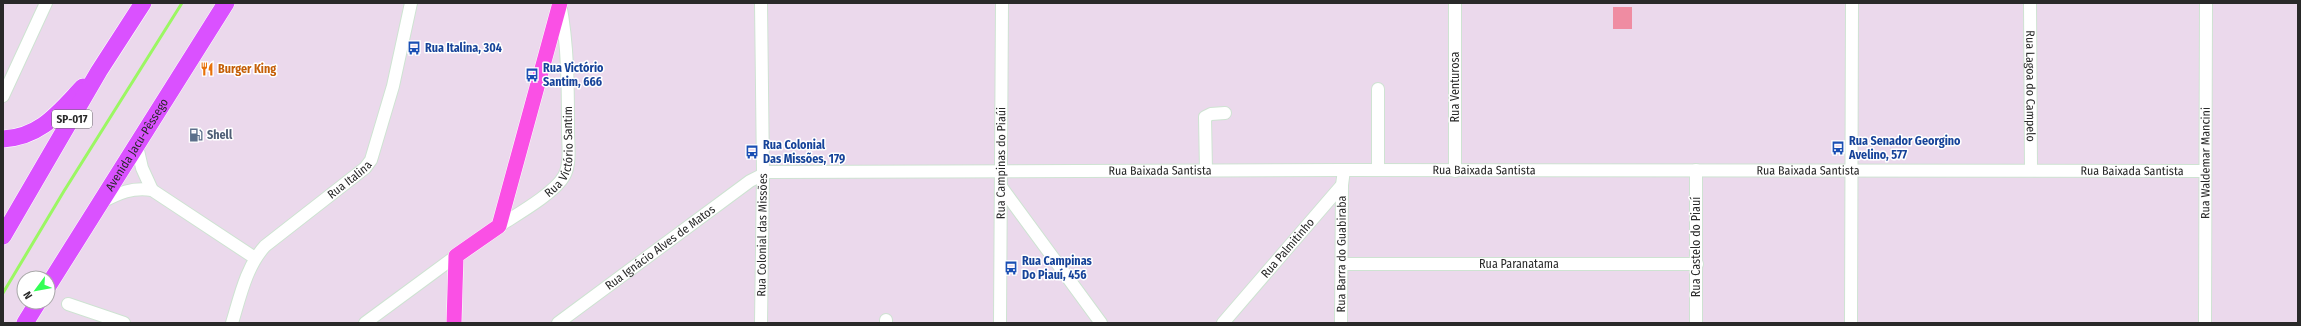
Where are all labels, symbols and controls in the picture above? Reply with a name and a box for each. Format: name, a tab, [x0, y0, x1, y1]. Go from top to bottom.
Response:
street label: Rua Lagoa do Campelo	[2023, 30, 2038, 142]
bus stop icon: Rua Italina, 304	[406, 40, 422, 56]
place label: Rua Italina, 304	[425, 41, 502, 55]
street label: Rua Venturosa	[1448, 51, 1462, 122]
restaurant icon: Burger King	[199, 61, 215, 77]
place label: Rua Victório Santim, 666	[543, 61, 604, 89]
place label: Burger King	[218, 62, 276, 76]
bus stop icon: Rua Victório Santim, 666	[524, 67, 540, 83]
street label: Avenida Jacu-Pêssego	[103, 96, 171, 194]
street label: Rua Victório Santim	[542, 106, 576, 200]
street label: Rua Campinas do Piaúi	[994, 107, 1008, 219]
street label: Rua Waldemar Mancini	[2198, 107, 2213, 219]
road number: SP-017	[52, 110, 92, 128]
fuel station icon: Shell	[188, 127, 204, 143]
place label: Shell	[207, 128, 233, 142]
place label: Rua Senador Georgino Avelino, 577	[1848, 134, 1961, 162]
place label: Rua Colonial Das Missões, 179	[763, 138, 845, 166]
bus stop icon: Rua Senador Georgino Avelino, 577	[1830, 140, 1846, 156]
bus stop icon: Rua Colonial Das Missões, 179	[744, 144, 760, 160]
street label: Rua Italina	[325, 158, 375, 202]
street label: Rua Baixada Santista	[1108, 163, 1212, 178]
street label: Rua Baixada Santista	[1432, 163, 1536, 177]
street label: Rua Baixada Santista	[1756, 163, 1860, 178]
street label: Rua Baixada Santista	[2080, 164, 2184, 178]
street label: Rua Colonial das Missões	[754, 173, 770, 297]
street label: Rua Barra do Guabiraba	[1334, 195, 1349, 312]
street label: Rua Castelo do Piauí	[1689, 197, 1703, 297]
street label: Rua Ignácio Alves de Matos	[602, 202, 718, 293]
street label: Rua Palmitinho	[1258, 215, 1317, 281]
place label: Rua Campinas Do Piauí, 456	[1022, 254, 1093, 282]
street label: Rua Paranatama	[1479, 257, 1559, 271]
bus stop icon: Rua Campinas Do Piauí, 456	[1003, 260, 1019, 276]
north arrow	[16, 270, 56, 310]
text: N	[21, 289, 35, 301]

